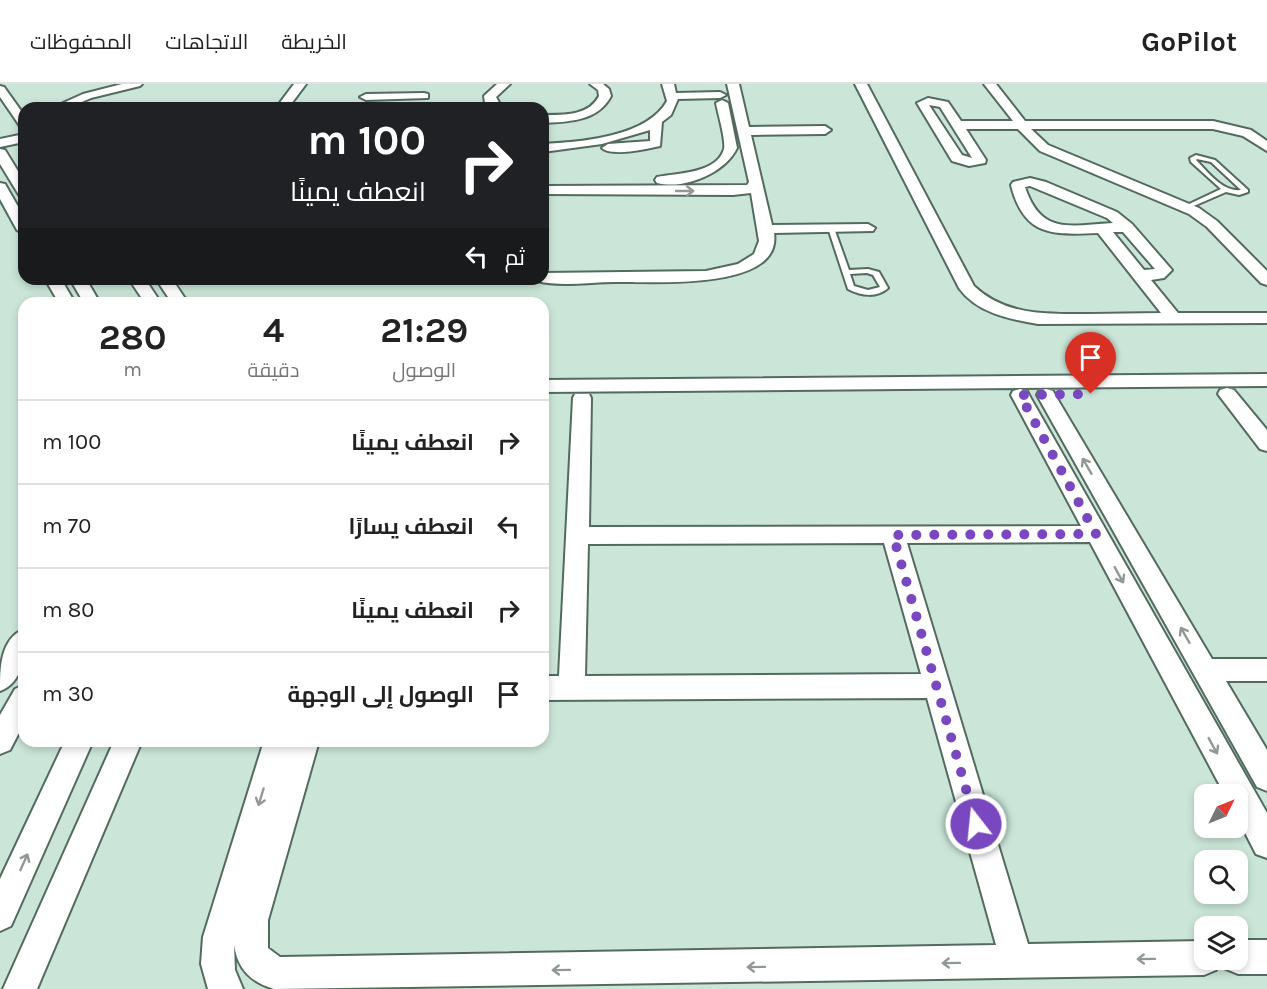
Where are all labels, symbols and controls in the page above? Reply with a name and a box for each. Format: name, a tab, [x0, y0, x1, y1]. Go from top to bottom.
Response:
text: GoPilot	[1141, 25, 1237, 58]
text: المحفوظات	[30, 30, 132, 54]
text: الاتجاهات	[165, 30, 248, 54]
text: الخريطة	[281, 30, 347, 54]
text: 100 m	[307, 115, 426, 165]
icon: right	[447, 126, 525, 204]
text: انعطف يمينًا	[290, 176, 426, 208]
one-way arrow	[675, 185, 695, 197]
icon: left	[460, 240, 493, 273]
text: ثم	[505, 245, 525, 271]
text: 4	[263, 309, 284, 351]
text: 21:29	[380, 309, 468, 351]
text: 280	[99, 316, 167, 358]
pin	[1065, 332, 1116, 394]
icon: arrive	[1074, 341, 1107, 374]
text: m	[123, 358, 142, 381]
text: دقيقة	[247, 359, 299, 382]
text: الوصول	[392, 359, 456, 382]
icon: right	[492, 426, 525, 459]
text: 100 m	[42, 429, 101, 455]
text: انعطف يمينًا	[351, 430, 474, 456]
one-way arrow	[1081, 458, 1093, 475]
icon: left	[492, 510, 525, 543]
text: 70 m	[42, 513, 91, 539]
text: انعطف يسارًا	[348, 514, 474, 540]
one-way arrow	[1113, 566, 1125, 583]
icon: right	[492, 594, 525, 627]
text: 80 m	[42, 597, 94, 623]
text: انعطف يمينًا	[351, 598, 474, 624]
one-way arrow	[1179, 627, 1191, 644]
icon: arrive	[492, 678, 525, 711]
text: 30 m	[42, 681, 94, 707]
text: الوصول إلى الوجهة	[288, 682, 474, 708]
one-way arrow	[1207, 737, 1219, 754]
north arrow	[1194, 784, 1248, 838]
map controls	[1194, 784, 1248, 970]
one-way arrow	[255, 787, 266, 806]
position arrow	[944, 792, 1008, 856]
button: search	[1194, 850, 1248, 904]
one-way arrow	[18, 853, 30, 871]
button: layers	[1194, 916, 1248, 970]
one-way arrow	[1137, 954, 1157, 965]
one-way arrow	[942, 957, 962, 969]
one-way arrow	[747, 961, 767, 972]
one-way arrow	[552, 964, 572, 976]

